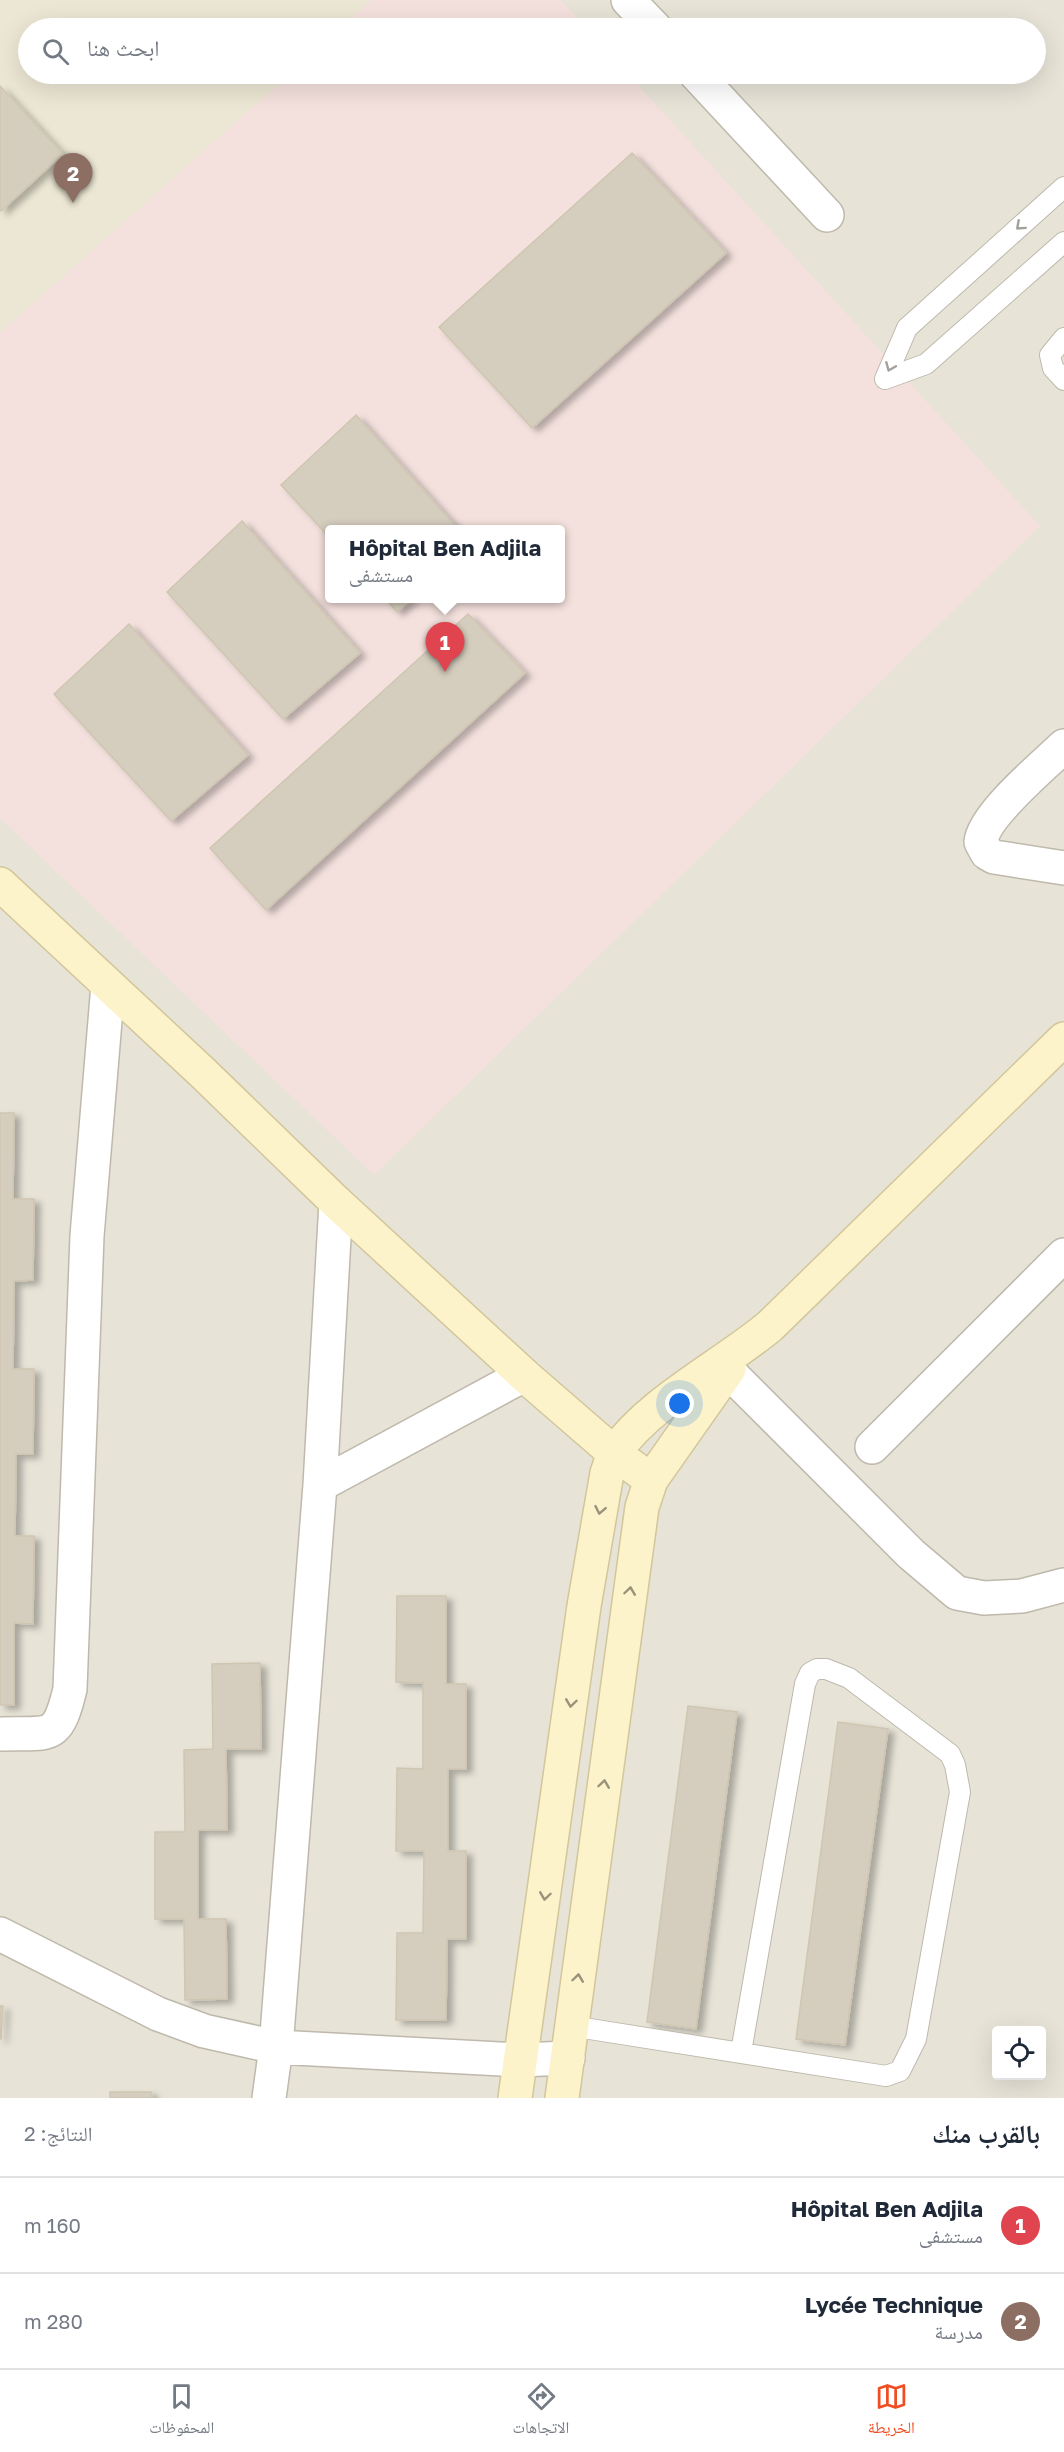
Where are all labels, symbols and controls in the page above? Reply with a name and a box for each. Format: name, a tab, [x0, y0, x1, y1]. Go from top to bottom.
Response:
search box	[18, 18, 1046, 84]
text: ابحث هنا	[87, 34, 160, 61]
icon: search	[39, 35, 72, 68]
pin: 2	[54, 154, 92, 203]
one-way arrow	[1017, 219, 1027, 230]
one-way arrow	[885, 361, 897, 372]
popup	[325, 525, 565, 603]
text: Hôpital Ben Adjila	[349, 534, 541, 561]
text: مستشفى	[349, 562, 413, 586]
pin: 1	[426, 622, 464, 672]
your location	[665, 1389, 694, 1418]
one-way arrow	[594, 1505, 607, 1515]
one-way arrow	[624, 1586, 636, 1596]
one-way arrow	[566, 1698, 578, 1708]
one-way arrow	[598, 1780, 610, 1789]
one-way arrow	[539, 1892, 551, 1901]
one-way arrow	[571, 1973, 584, 1982]
map controls	[992, 2026, 1046, 2080]
button: locate	[992, 2026, 1046, 2080]
text: بالقرب منك	[932, 2118, 1040, 2149]
text: النتائج: 2	[24, 2121, 93, 2145]
text: Hôpital Ben Adjila	[791, 2195, 983, 2222]
text: 160 m	[24, 2213, 81, 2237]
text: 1	[1015, 2213, 1026, 2237]
text: مستشفى	[919, 2223, 983, 2247]
text: Lycée Technique	[805, 2291, 983, 2318]
text: 280 m	[24, 2309, 83, 2333]
text: 2	[1014, 2309, 1027, 2333]
text: مدرسة	[934, 2319, 983, 2343]
tab: المحفوظات	[149, 2380, 214, 2443]
tab: الاتجاهات	[513, 2380, 569, 2443]
tab: الخريطة	[868, 2380, 915, 2443]

